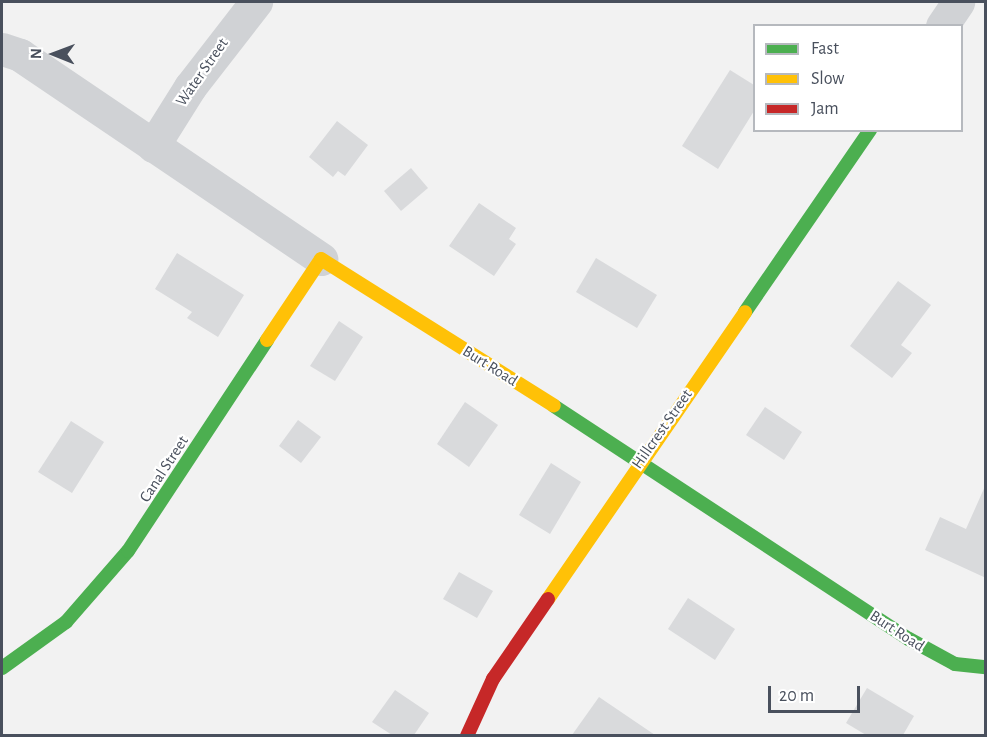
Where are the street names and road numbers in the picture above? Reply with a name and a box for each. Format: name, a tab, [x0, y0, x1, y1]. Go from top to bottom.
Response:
street label: Water Street	[172, 34, 232, 110]
street label: Burt Road	[459, 342, 521, 390]
street label: Hillcrest Street	[628, 386, 696, 472]
street label: Canal Street	[135, 432, 193, 506]
street label: Burt Road	[866, 606, 928, 656]

